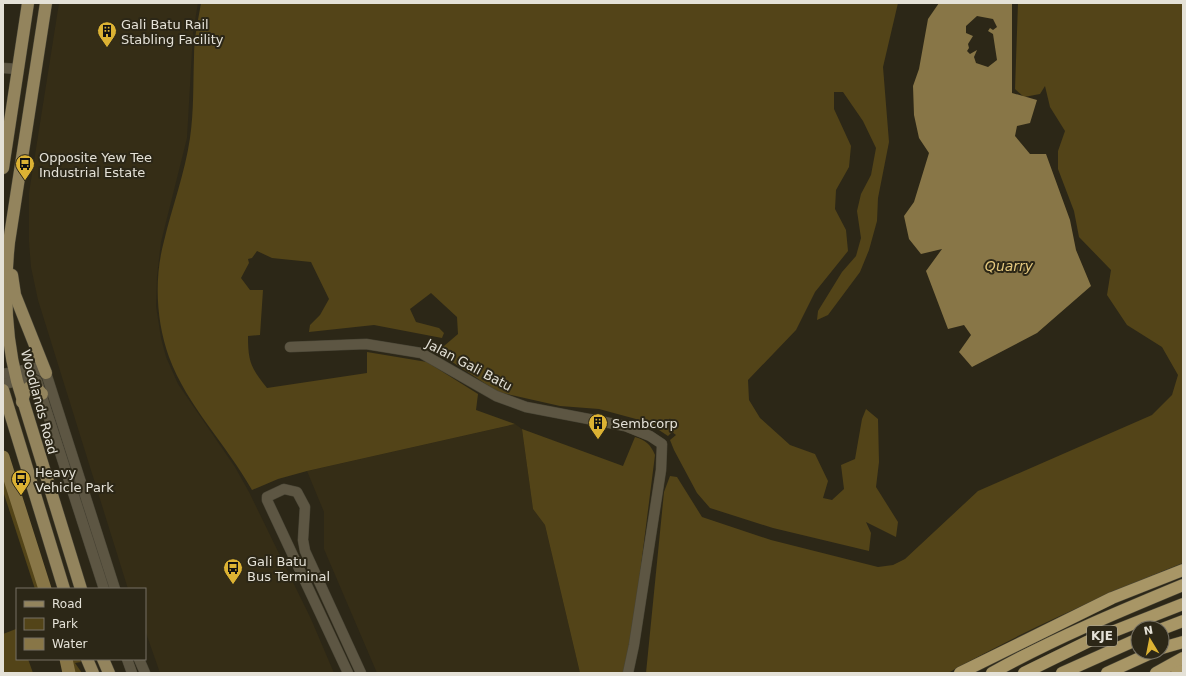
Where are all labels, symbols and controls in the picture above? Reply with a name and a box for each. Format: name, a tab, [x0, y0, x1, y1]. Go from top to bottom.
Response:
place label: Gali Batu Rail Stabling Facility	[121, 17, 224, 47]
building icon: Gali Batu Rail Stabling Facility	[96, 20, 118, 48]
place label: Opposite Yew Tee Industrial Estate	[39, 150, 152, 180]
bus stop icon: Opposite Yew Tee Industrial Estate	[14, 153, 36, 181]
water label: Quarry	[985, 258, 1034, 274]
street label: Jalan Gali Batu	[422, 336, 515, 394]
street label: Woodlands Road	[18, 348, 60, 456]
building icon: Sembcorp	[587, 412, 609, 440]
place label: Sembcorp	[612, 416, 678, 431]
place label: Heavy Vehicle Park	[35, 465, 114, 495]
bus stop icon: Heavy Vehicle Park	[10, 468, 32, 496]
place label: Gali Batu Bus Terminal	[247, 554, 330, 584]
bus stop icon: Gali Batu Bus Terminal	[222, 557, 244, 585]
legend	[16, 588, 146, 660]
text: Road	[52, 597, 82, 611]
text: Park	[52, 617, 78, 631]
north arrow	[1130, 620, 1170, 660]
text: N	[1143, 623, 1154, 638]
road number: KJE	[1087, 626, 1117, 646]
text: Water	[52, 637, 88, 651]

